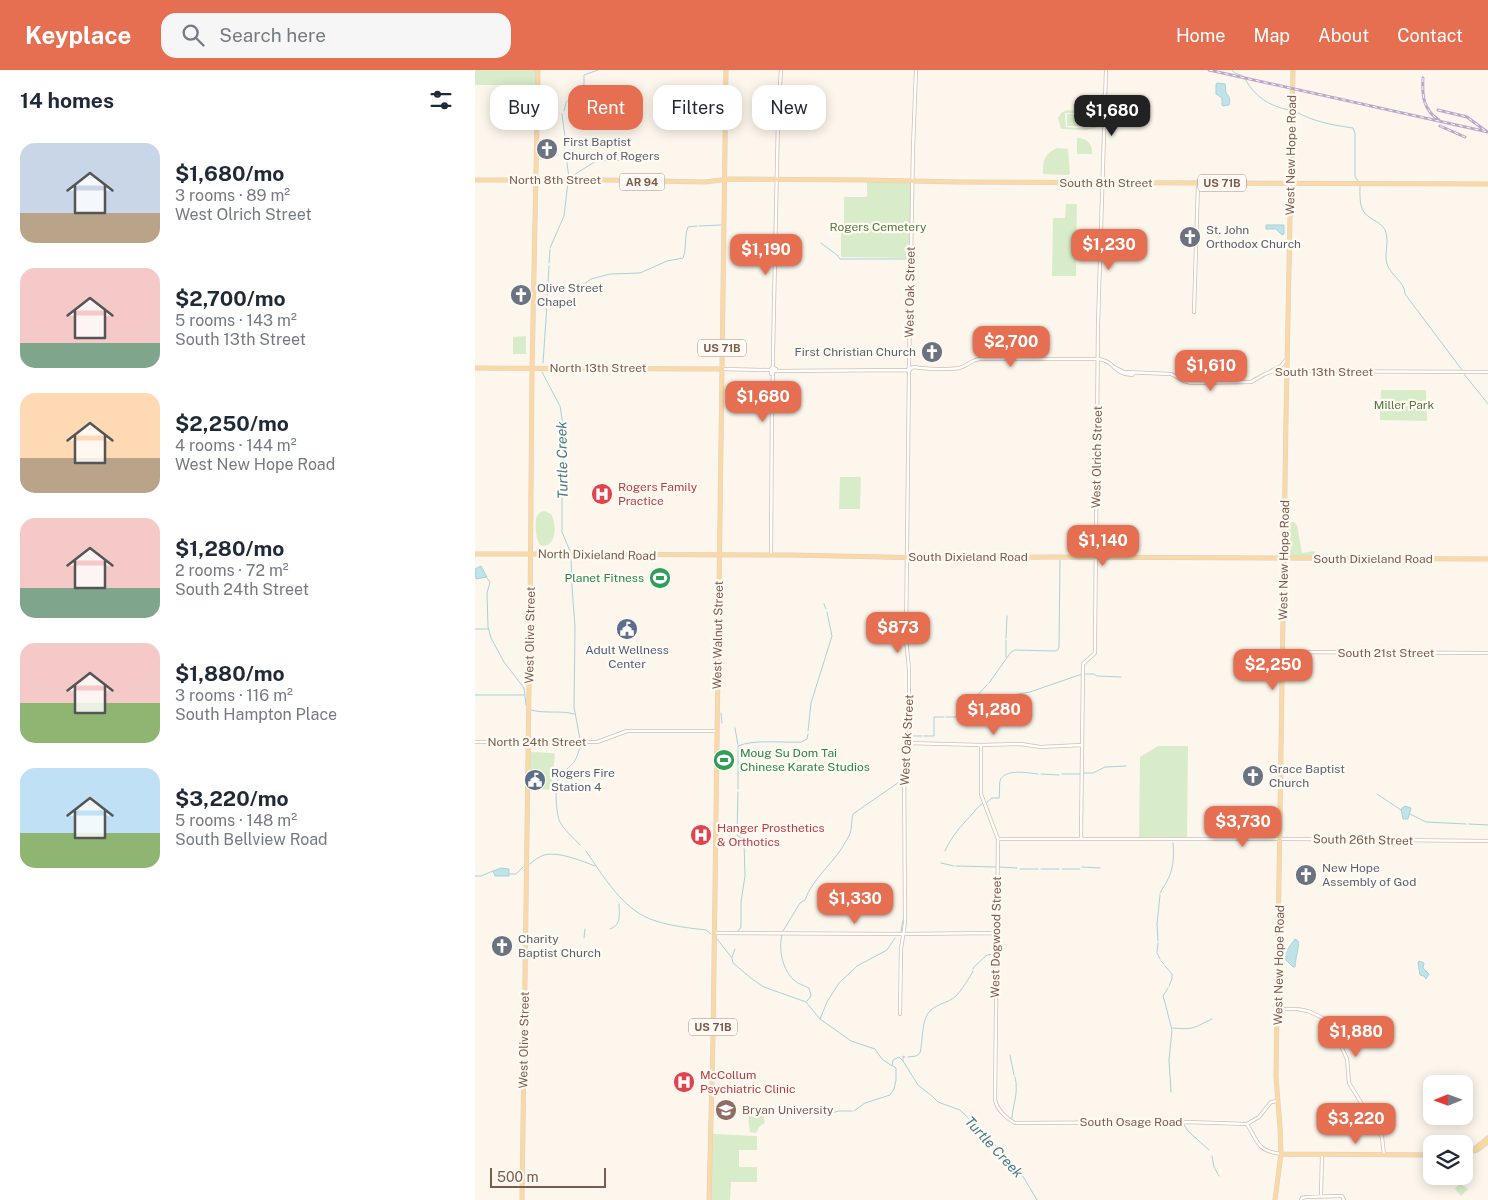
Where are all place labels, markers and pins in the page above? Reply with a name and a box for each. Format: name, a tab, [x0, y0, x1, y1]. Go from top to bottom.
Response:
pin: $1,680	[1071, 94, 1153, 137]
place label: First Baptist Church of Rogers	[563, 135, 660, 163]
church icon: First Baptist Church of Rogers	[535, 137, 559, 161]
place label: St. John Orthodox Church	[1206, 223, 1301, 251]
church icon: St. John Orthodox Church	[1178, 225, 1202, 249]
pin: $1,230	[1068, 228, 1150, 271]
pin: $1,190	[725, 234, 807, 276]
place label: Olive Street Chapel	[537, 281, 603, 309]
church icon: Olive Street Chapel	[509, 283, 533, 307]
pin: $2,700	[970, 326, 1052, 368]
church icon: First Christian Church	[920, 340, 944, 364]
place label: First Christian Church	[795, 345, 916, 359]
pin: $1,610	[1170, 350, 1252, 392]
pin: $1,680	[722, 380, 804, 423]
place label: Rogers Family Practice	[618, 480, 698, 508]
hospital icon: Rogers Family Practice	[590, 482, 614, 506]
pin: $1,140	[1062, 524, 1144, 567]
sports icon: Planet Fitness	[648, 566, 672, 590]
place label: Planet Fitness	[565, 571, 644, 585]
pin: $873	[868, 612, 928, 654]
public building icon: Adult Wellness Center	[615, 617, 639, 641]
place label: Adult Wellness Center	[585, 643, 669, 671]
pin: $2,250	[1232, 648, 1314, 691]
pin: $1,280	[953, 694, 1035, 736]
place label: Moug Su Dom Tai Chinese Karate Studios	[740, 746, 870, 774]
sports icon: Moug Su Dom Tai Chinese Karate Studios	[712, 748, 736, 772]
place label: Grace Baptist Church	[1269, 762, 1345, 790]
church icon: Grace Baptist Church	[1241, 764, 1265, 788]
place label: Rogers Fire Station 4	[551, 766, 615, 794]
public building icon: Rogers Fire Station 4	[523, 768, 547, 792]
pin: $3,730	[1202, 806, 1284, 848]
place label: Hanger Prosthetics & Orthotics	[717, 821, 825, 849]
hospital icon: Hanger Prosthetics & Orthotics	[689, 823, 713, 847]
place label: New Hope Assembly of God	[1322, 861, 1416, 889]
church icon: New Hope Assembly of God	[1294, 863, 1318, 887]
pin: $1,330	[814, 882, 896, 925]
place label: Charity Baptist Church	[518, 932, 601, 960]
church icon: Charity Baptist Church	[490, 934, 514, 958]
pin: $1,880	[1315, 1016, 1397, 1058]
place label: McCollum Psychiatric Clinic	[700, 1068, 796, 1096]
hospital icon: McCollum Psychiatric Clinic	[672, 1070, 696, 1094]
school or university icon: Bryan University	[714, 1098, 738, 1122]
pin: $3,220	[1315, 1102, 1397, 1145]
place label: Bryan University	[742, 1103, 834, 1117]

